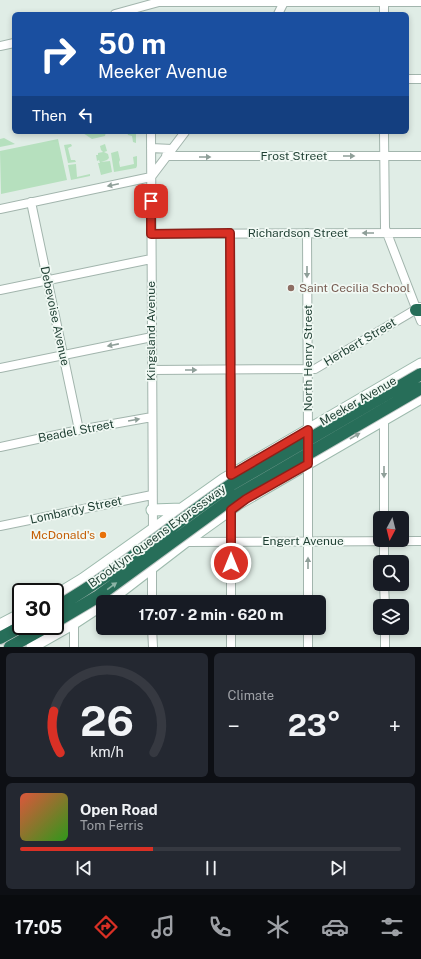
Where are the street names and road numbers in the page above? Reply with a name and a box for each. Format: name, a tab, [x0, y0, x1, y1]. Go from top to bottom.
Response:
street label: Frost Street	[260, 149, 328, 163]
street label: Richardson Street	[248, 226, 349, 240]
street label: Debevoise Avenue	[38, 265, 72, 367]
street label: Kingsland Avenue	[144, 281, 158, 381]
street label: North Henry Street	[301, 304, 315, 411]
street label: Herbert Street	[321, 315, 399, 369]
street label: Meeker Avenue	[317, 373, 399, 429]
street label: Beadel Street	[37, 417, 115, 445]
street label: Brooklyn-Queens Expressway	[86, 481, 229, 591]
street label: Lombardy Street	[29, 493, 124, 527]
street label: Engert Avenue	[262, 534, 344, 548]

